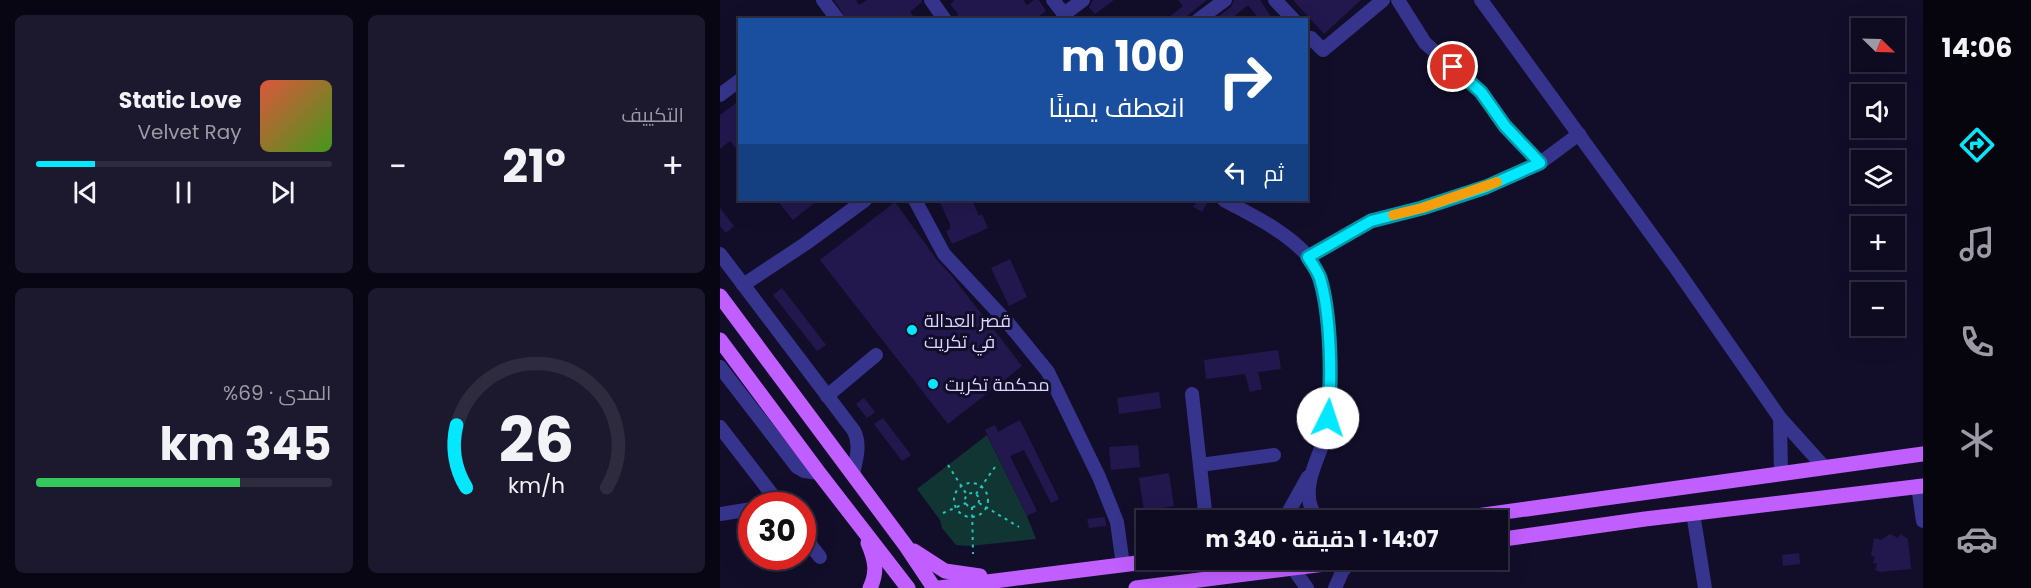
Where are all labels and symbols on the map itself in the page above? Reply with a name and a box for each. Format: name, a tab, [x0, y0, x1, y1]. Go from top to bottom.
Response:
north arrow	[1851, 18, 1905, 72]
pin	[1427, 41, 1478, 92]
place label: قصر العدالة في تكريت	[924, 308, 1011, 356]
marker: قصر العدالة في تكريت	[905, 323, 919, 337]
place label: محكمة تكريت	[945, 372, 1050, 397]
marker: محكمة تكريت	[926, 377, 940, 391]
position arrow	[1296, 386, 1360, 450]
speed limit sign: 30	[738, 492, 816, 570]

